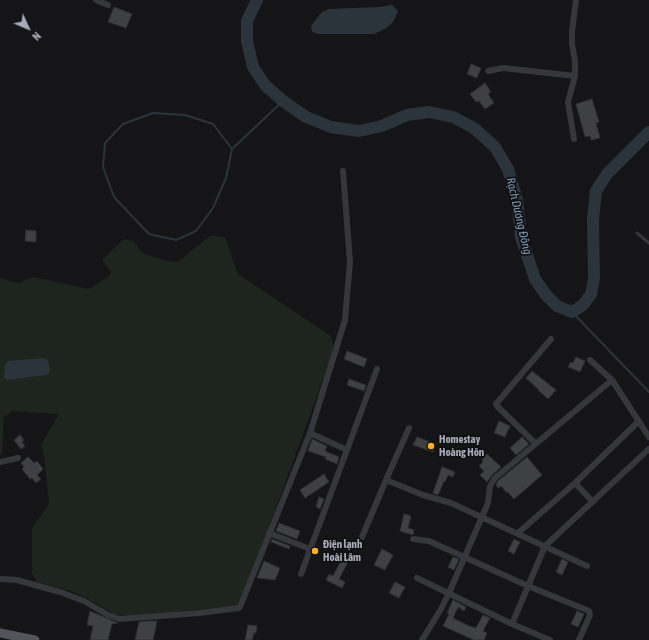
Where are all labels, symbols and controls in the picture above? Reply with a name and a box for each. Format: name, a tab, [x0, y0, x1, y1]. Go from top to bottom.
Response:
north arrow	[8, 8, 48, 48]
text: N	[30, 30, 43, 43]
water label: Rạch Dương Đông	[503, 176, 535, 256]
place label: Homestay Hoàng Hôn	[439, 433, 484, 459]
marker: Homestay Hoàng Hôn	[426, 441, 436, 451]
place label: Điện lạnh Hoài Lâm	[323, 538, 362, 564]
marker: Điện lạnh Hoài Lâm	[310, 546, 320, 556]

